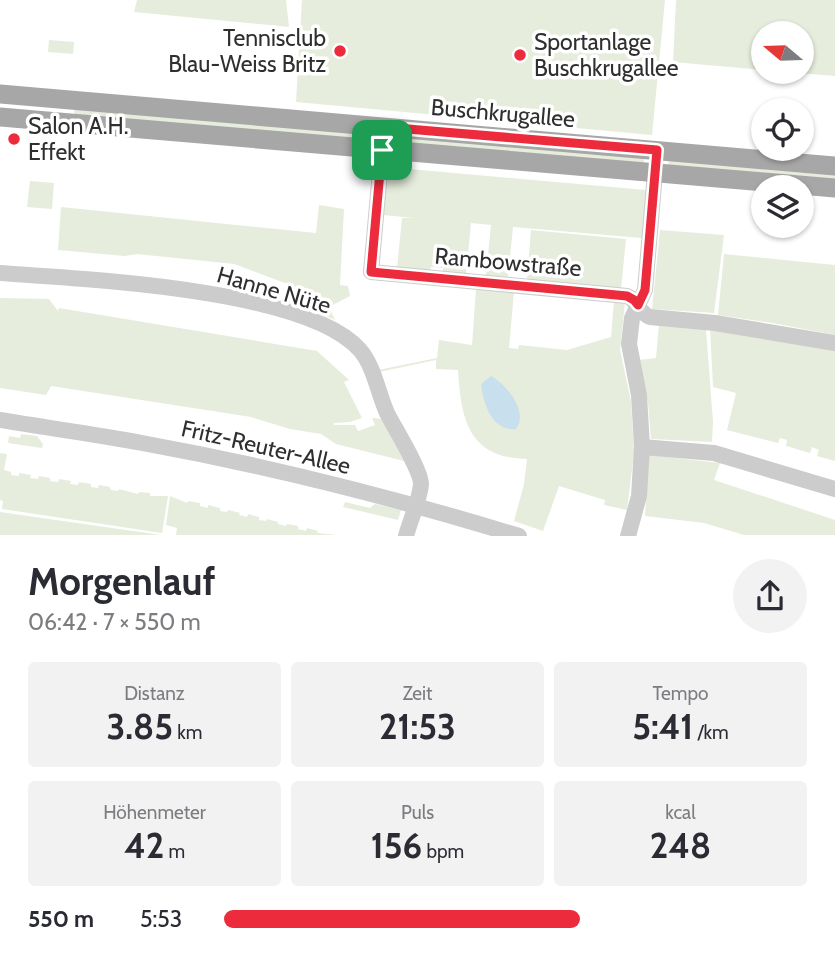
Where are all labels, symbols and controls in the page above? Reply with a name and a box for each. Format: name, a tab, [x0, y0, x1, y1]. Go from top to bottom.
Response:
north arrow	[751, 21, 814, 84]
map controls	[751, 21, 814, 238]
place label: Tennisclub Blau-Weiss Britz	[168, 24, 326, 78]
place label: Sportanlage Buschkrugallee	[534, 28, 679, 82]
marker: Tennisclub Blau-Weiss Britz	[332, 43, 348, 59]
marker: Sportanlage Buschkrugallee	[512, 47, 528, 63]
street label: Buschkrugallee	[430, 93, 576, 133]
button: locate	[751, 98, 814, 161]
place label: Salon A.H. Effekt	[28, 112, 128, 166]
pin	[352, 120, 412, 180]
marker: Salon A.H. Effekt	[6, 131, 22, 147]
icon: arrive	[363, 131, 401, 169]
button: layers	[751, 175, 814, 238]
street label: Rambowstraße	[433, 242, 583, 282]
street label: Hanne Nüte	[214, 260, 334, 320]
street label: Fritz-Reuter-Allee	[179, 414, 353, 480]
text: Morgenlauf	[28, 558, 215, 605]
button: share	[733, 559, 807, 633]
text: 06:42 · 7 × 550 m	[28, 608, 201, 636]
text: Distanz	[124, 682, 185, 705]
text: Zeit	[402, 682, 433, 705]
text: Tempo	[652, 682, 709, 705]
text: 3.85	[106, 705, 173, 748]
text: 21:53	[379, 705, 456, 748]
text: 5:41	[632, 705, 693, 748]
text: km	[173, 721, 203, 744]
text: /km	[693, 721, 729, 744]
text: Höhenmeter	[103, 801, 206, 824]
text: Puls	[401, 801, 434, 824]
text: kcal	[665, 801, 696, 824]
text: 42	[124, 824, 164, 867]
text: 156	[371, 824, 422, 867]
text: 248	[650, 824, 711, 867]
text: m	[164, 840, 185, 863]
text: bpm	[422, 840, 464, 863]
text: 550 m	[28, 905, 94, 933]
text: 5:53	[140, 905, 182, 933]

